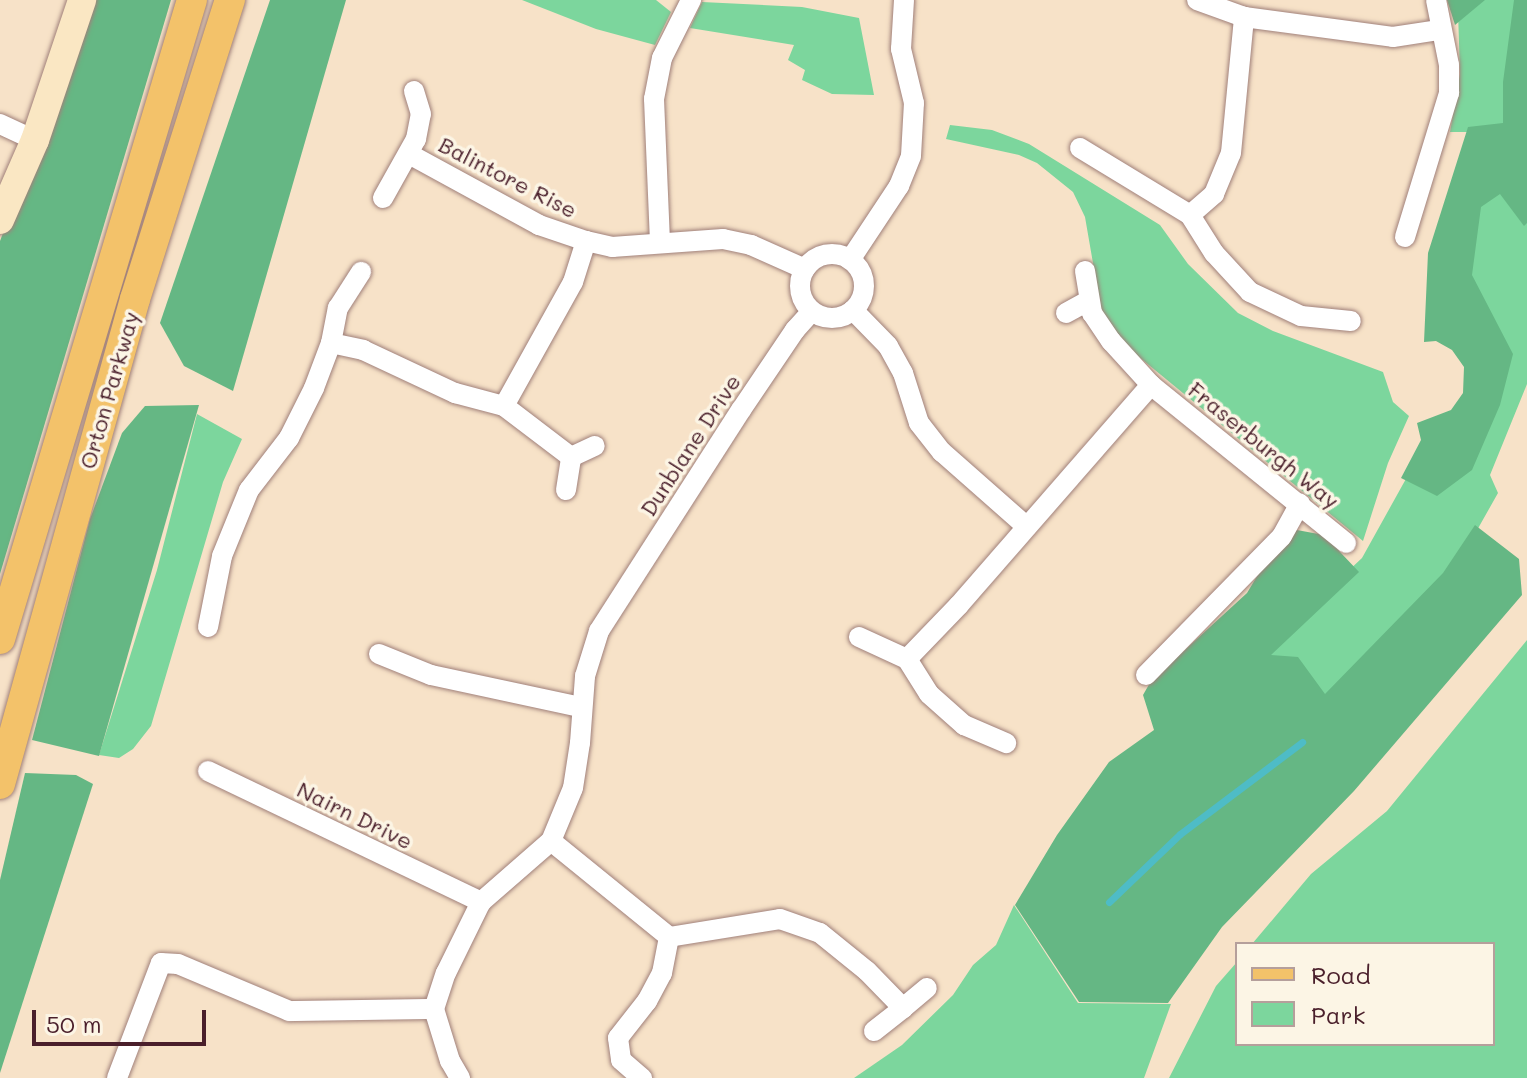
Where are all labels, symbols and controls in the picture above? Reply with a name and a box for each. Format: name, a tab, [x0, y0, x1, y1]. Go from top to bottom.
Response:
street label: Balintore Rise	[435, 131, 581, 223]
street label: Orton Parkway	[74, 308, 144, 472]
street label: Dunblane Drive	[634, 369, 746, 521]
street label: Fraserburgh Way	[1183, 376, 1345, 514]
street label: Nairn Drive	[293, 776, 417, 854]
legend	[1235, 942, 1495, 1046]
text: Road	[1311, 959, 1371, 990]
scale bar	[36, 994, 210, 1044]
text: Park	[1311, 999, 1365, 1030]
text: 50 m	[46, 1008, 102, 1039]

